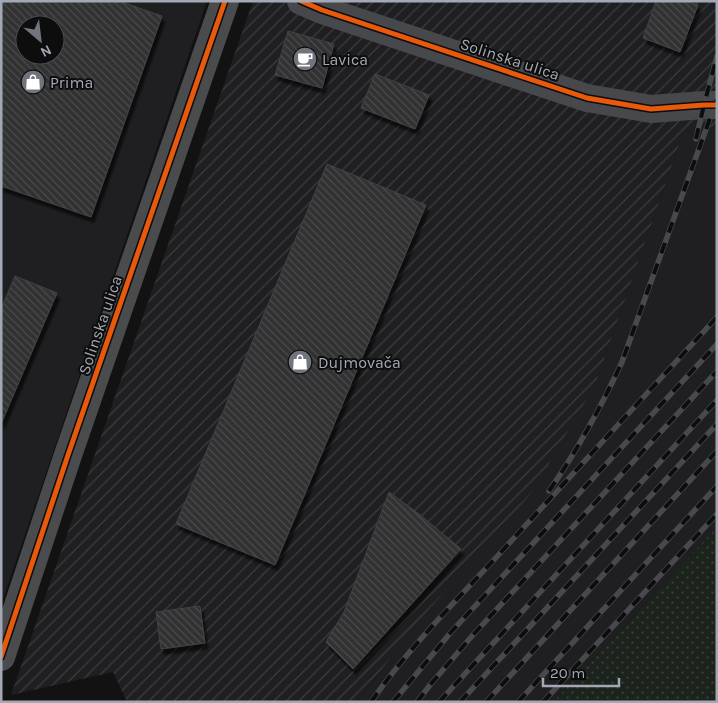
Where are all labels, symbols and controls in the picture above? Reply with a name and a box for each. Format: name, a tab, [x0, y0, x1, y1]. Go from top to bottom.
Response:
north arrow	[15, 15, 65, 65]
street label: Solinska ulica	[458, 34, 562, 84]
text: N	[37, 41, 54, 61]
cafe icon: Lavica	[292, 46, 318, 72]
place label: Lavica	[322, 50, 368, 69]
shop icon: Prima	[20, 69, 46, 95]
place label: Prima	[50, 73, 93, 92]
street label: Solinska ulica	[74, 273, 126, 377]
shop icon: Dujmovača	[287, 349, 313, 375]
place label: Dujmovača	[318, 353, 401, 372]
scale bar	[543, 656, 619, 688]
text: 20 m	[550, 664, 585, 682]

